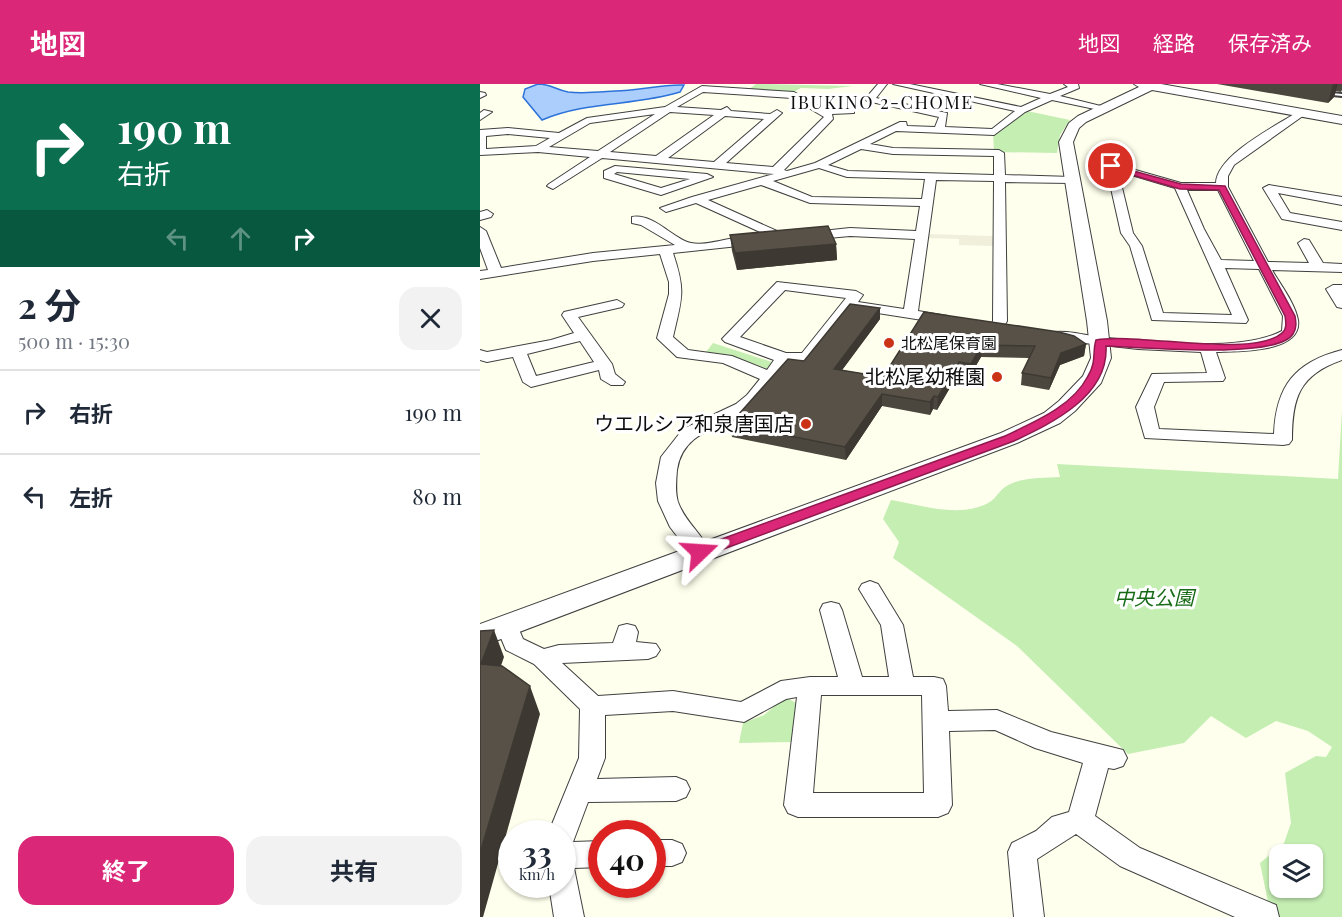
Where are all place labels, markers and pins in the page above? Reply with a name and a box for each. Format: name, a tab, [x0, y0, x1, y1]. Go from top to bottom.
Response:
pin	[1085, 140, 1136, 191]
place label: 北松尾保育園	[901, 332, 997, 353]
marker: 北松尾保育園	[882, 336, 896, 350]
place label: 北松尾幼稚園	[865, 362, 985, 389]
marker: 北松尾幼稚園	[990, 370, 1004, 384]
place label: ウエルシア和泉唐国店	[594, 409, 794, 436]
marker: ウエルシア和泉唐国店	[799, 417, 813, 431]

